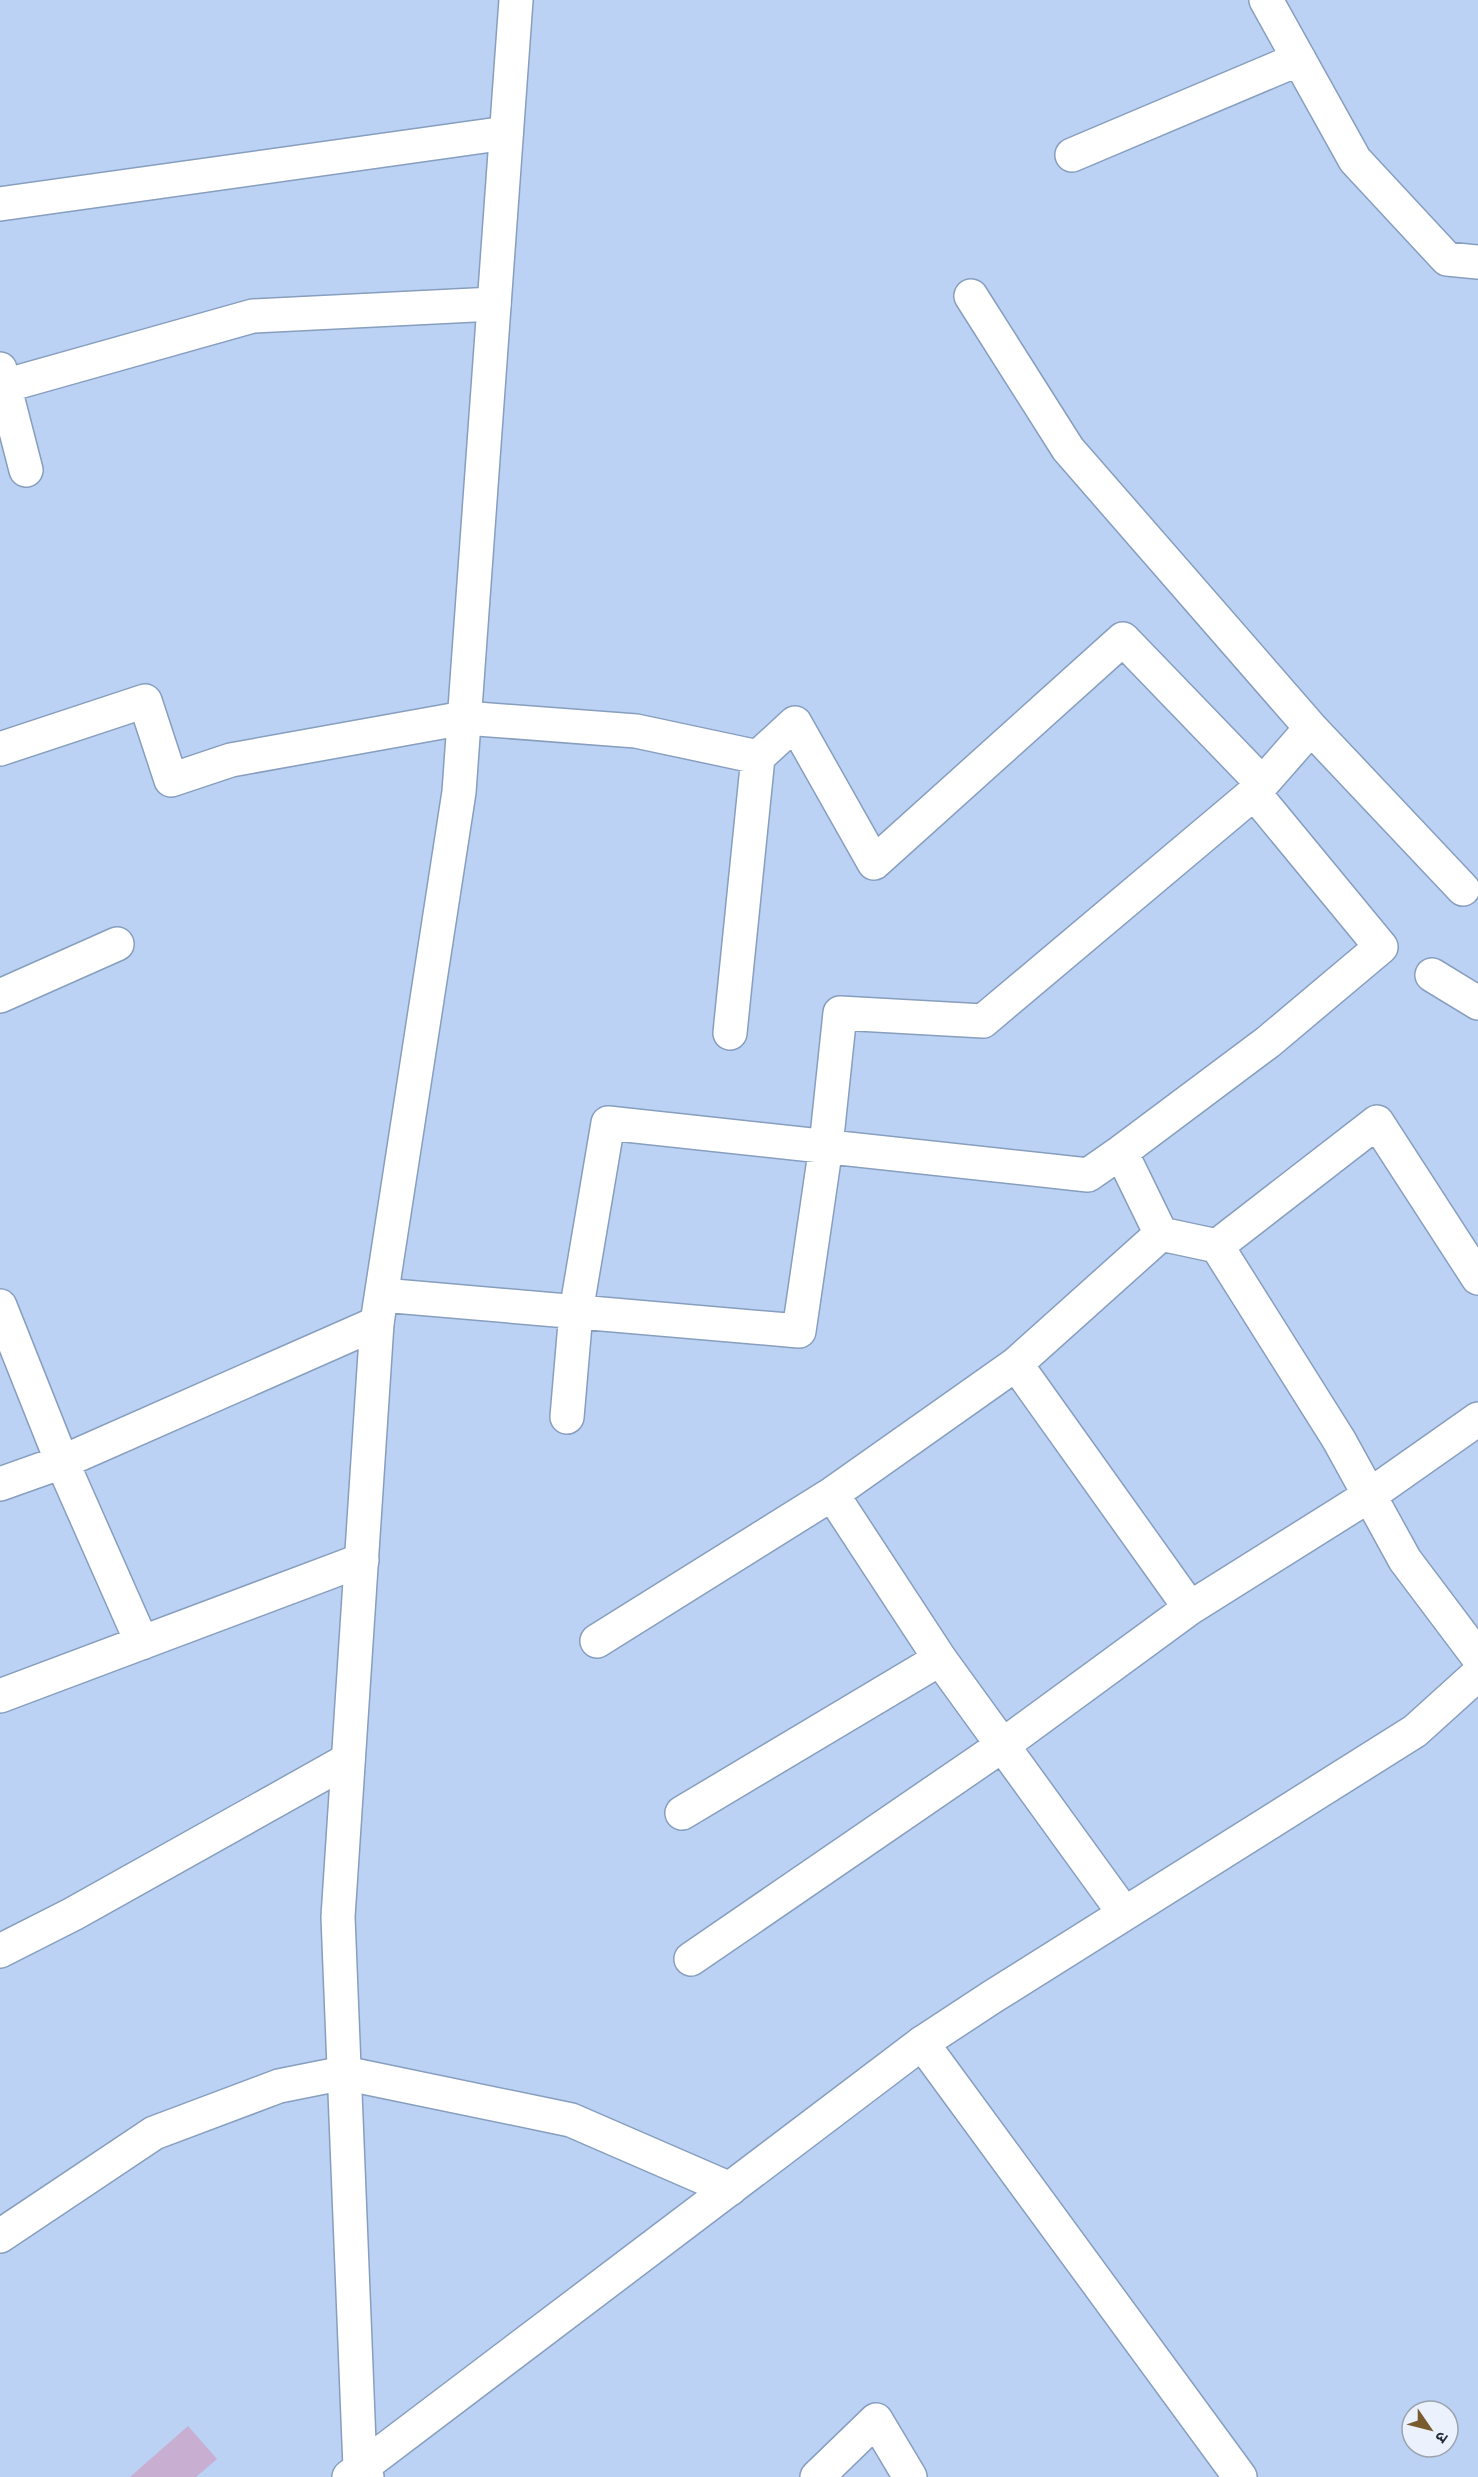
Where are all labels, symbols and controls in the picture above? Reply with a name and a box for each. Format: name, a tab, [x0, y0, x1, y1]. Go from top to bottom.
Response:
north arrow	[1400, 2399, 1460, 2459]
text: उ	[1431, 2428, 1453, 2448]

